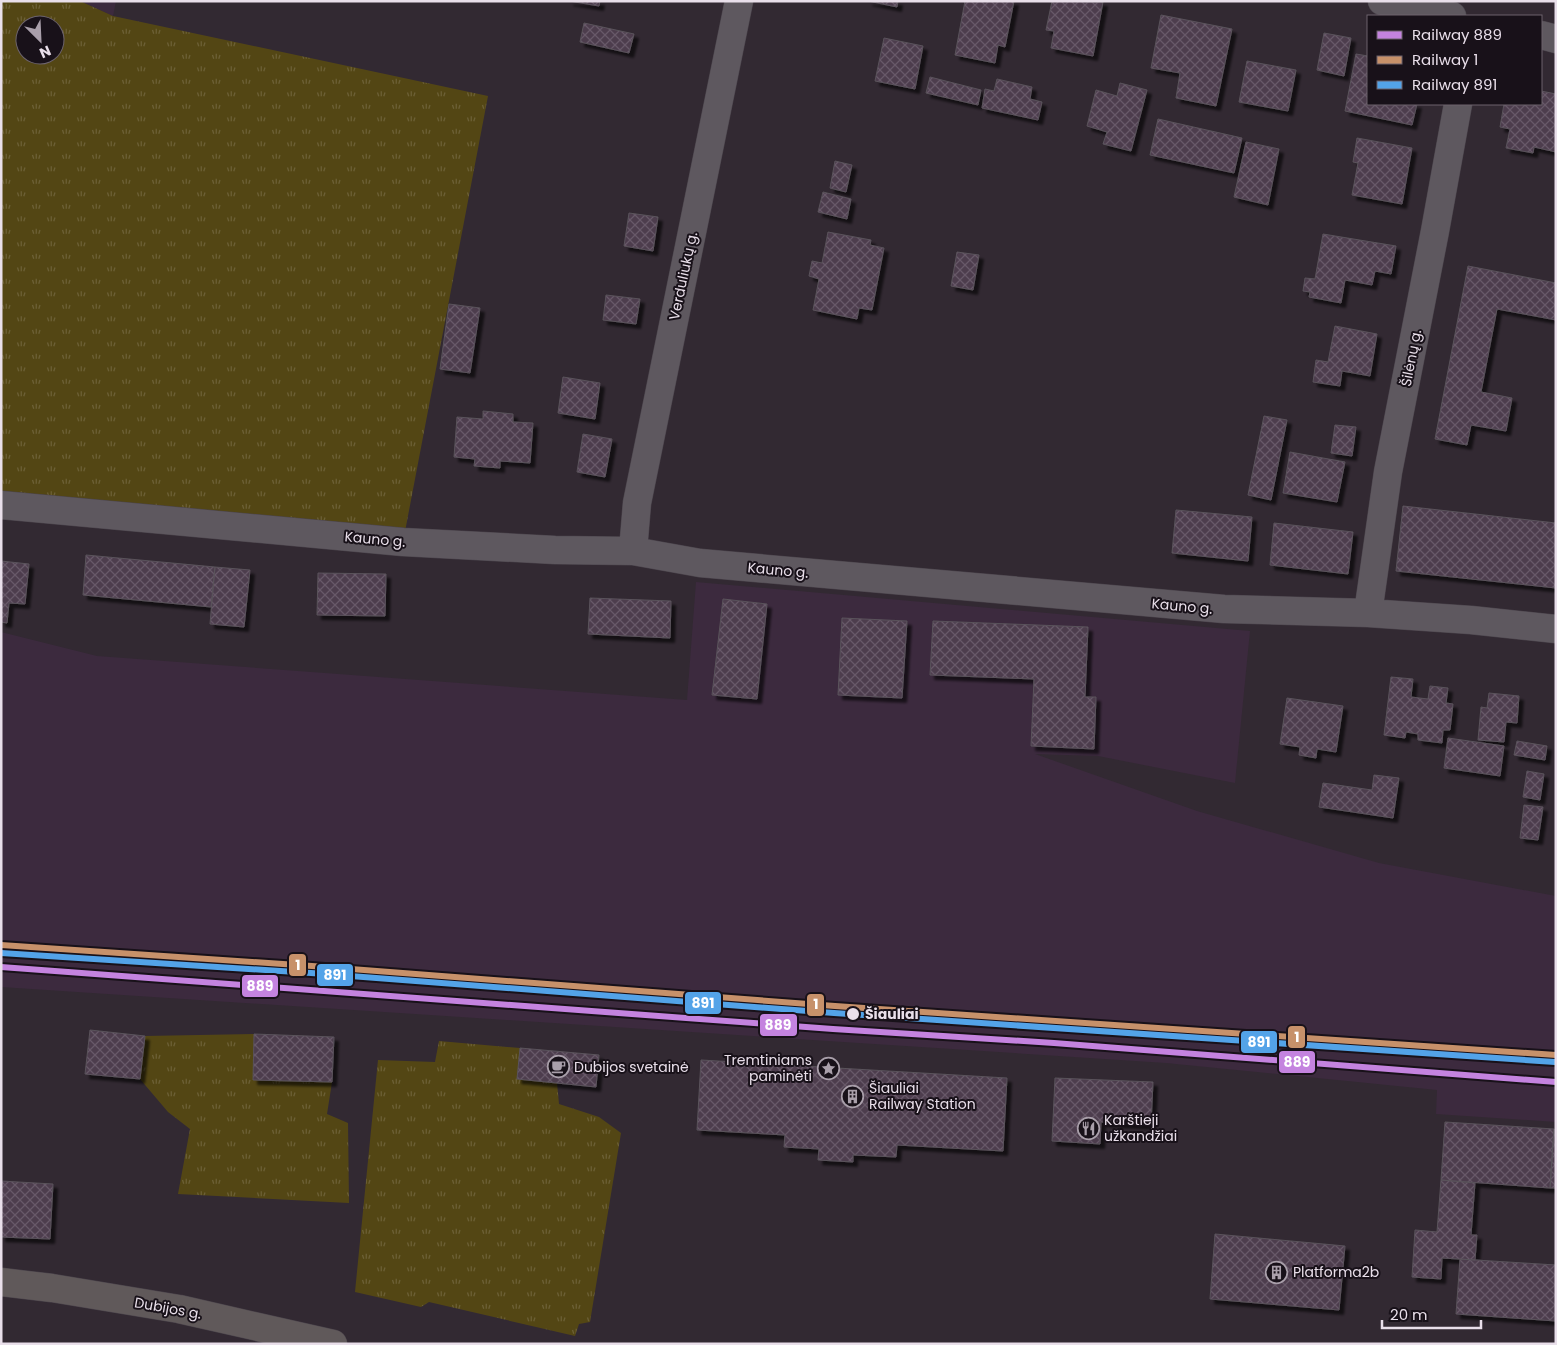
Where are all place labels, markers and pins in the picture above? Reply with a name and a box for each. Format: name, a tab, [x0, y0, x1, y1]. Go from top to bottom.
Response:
place label: Šiauliai	[865, 1004, 919, 1024]
marker: Šiauliai	[845, 1006, 861, 1022]
place label: Tremtiniams paminėti	[724, 1050, 812, 1086]
cafe icon: Dubijos svetainė	[546, 1055, 570, 1079]
place icon: Tremtiniams paminėti	[816, 1056, 840, 1080]
place label: Dubijos svetainė	[574, 1057, 689, 1077]
place label: Šiauliai Railway Station	[869, 1078, 976, 1114]
building icon: Šiauliai Railway Station	[841, 1084, 865, 1108]
place label: Karštieji užkandžiai	[1104, 1110, 1177, 1146]
restaurant icon: Karštieji užkandžiai	[1076, 1116, 1100, 1140]
building icon: Platforma2b	[1265, 1260, 1289, 1284]
place label: Platforma2b	[1293, 1262, 1379, 1282]

